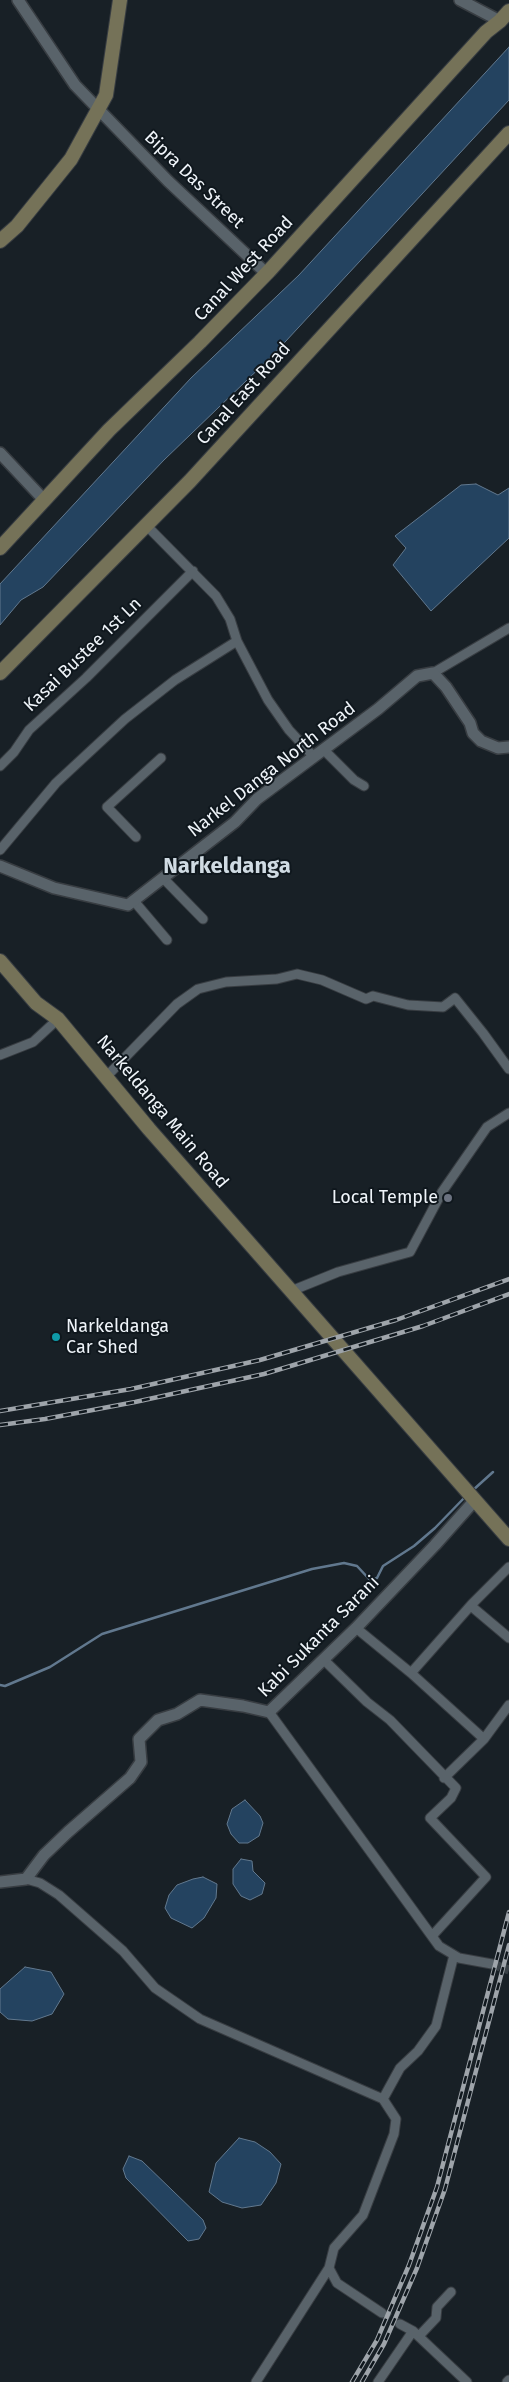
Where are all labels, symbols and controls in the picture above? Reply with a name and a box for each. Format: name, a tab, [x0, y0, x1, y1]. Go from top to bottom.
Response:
street label: Bipra Das Street	[140, 127, 248, 233]
street label: Canal West Road	[190, 212, 298, 326]
street label: Canal East Road	[192, 338, 296, 450]
street label: Kasai Bustee 1st Ln	[20, 593, 146, 717]
street label: Narkel Danga North Road	[184, 698, 360, 842]
district label: Narkeldanga	[163, 854, 291, 880]
street label: Narkeldanga Main Road	[92, 1031, 232, 1193]
place label: Local Temple	[332, 1187, 438, 1209]
marker: Local Temple	[442, 1192, 454, 1204]
place label: Narkeldanga Car Shed	[66, 1316, 169, 1358]
marker: Narkeldanga Car Shed	[50, 1331, 62, 1343]
street label: Kabi Sukanta Sarani	[254, 1572, 384, 1702]

